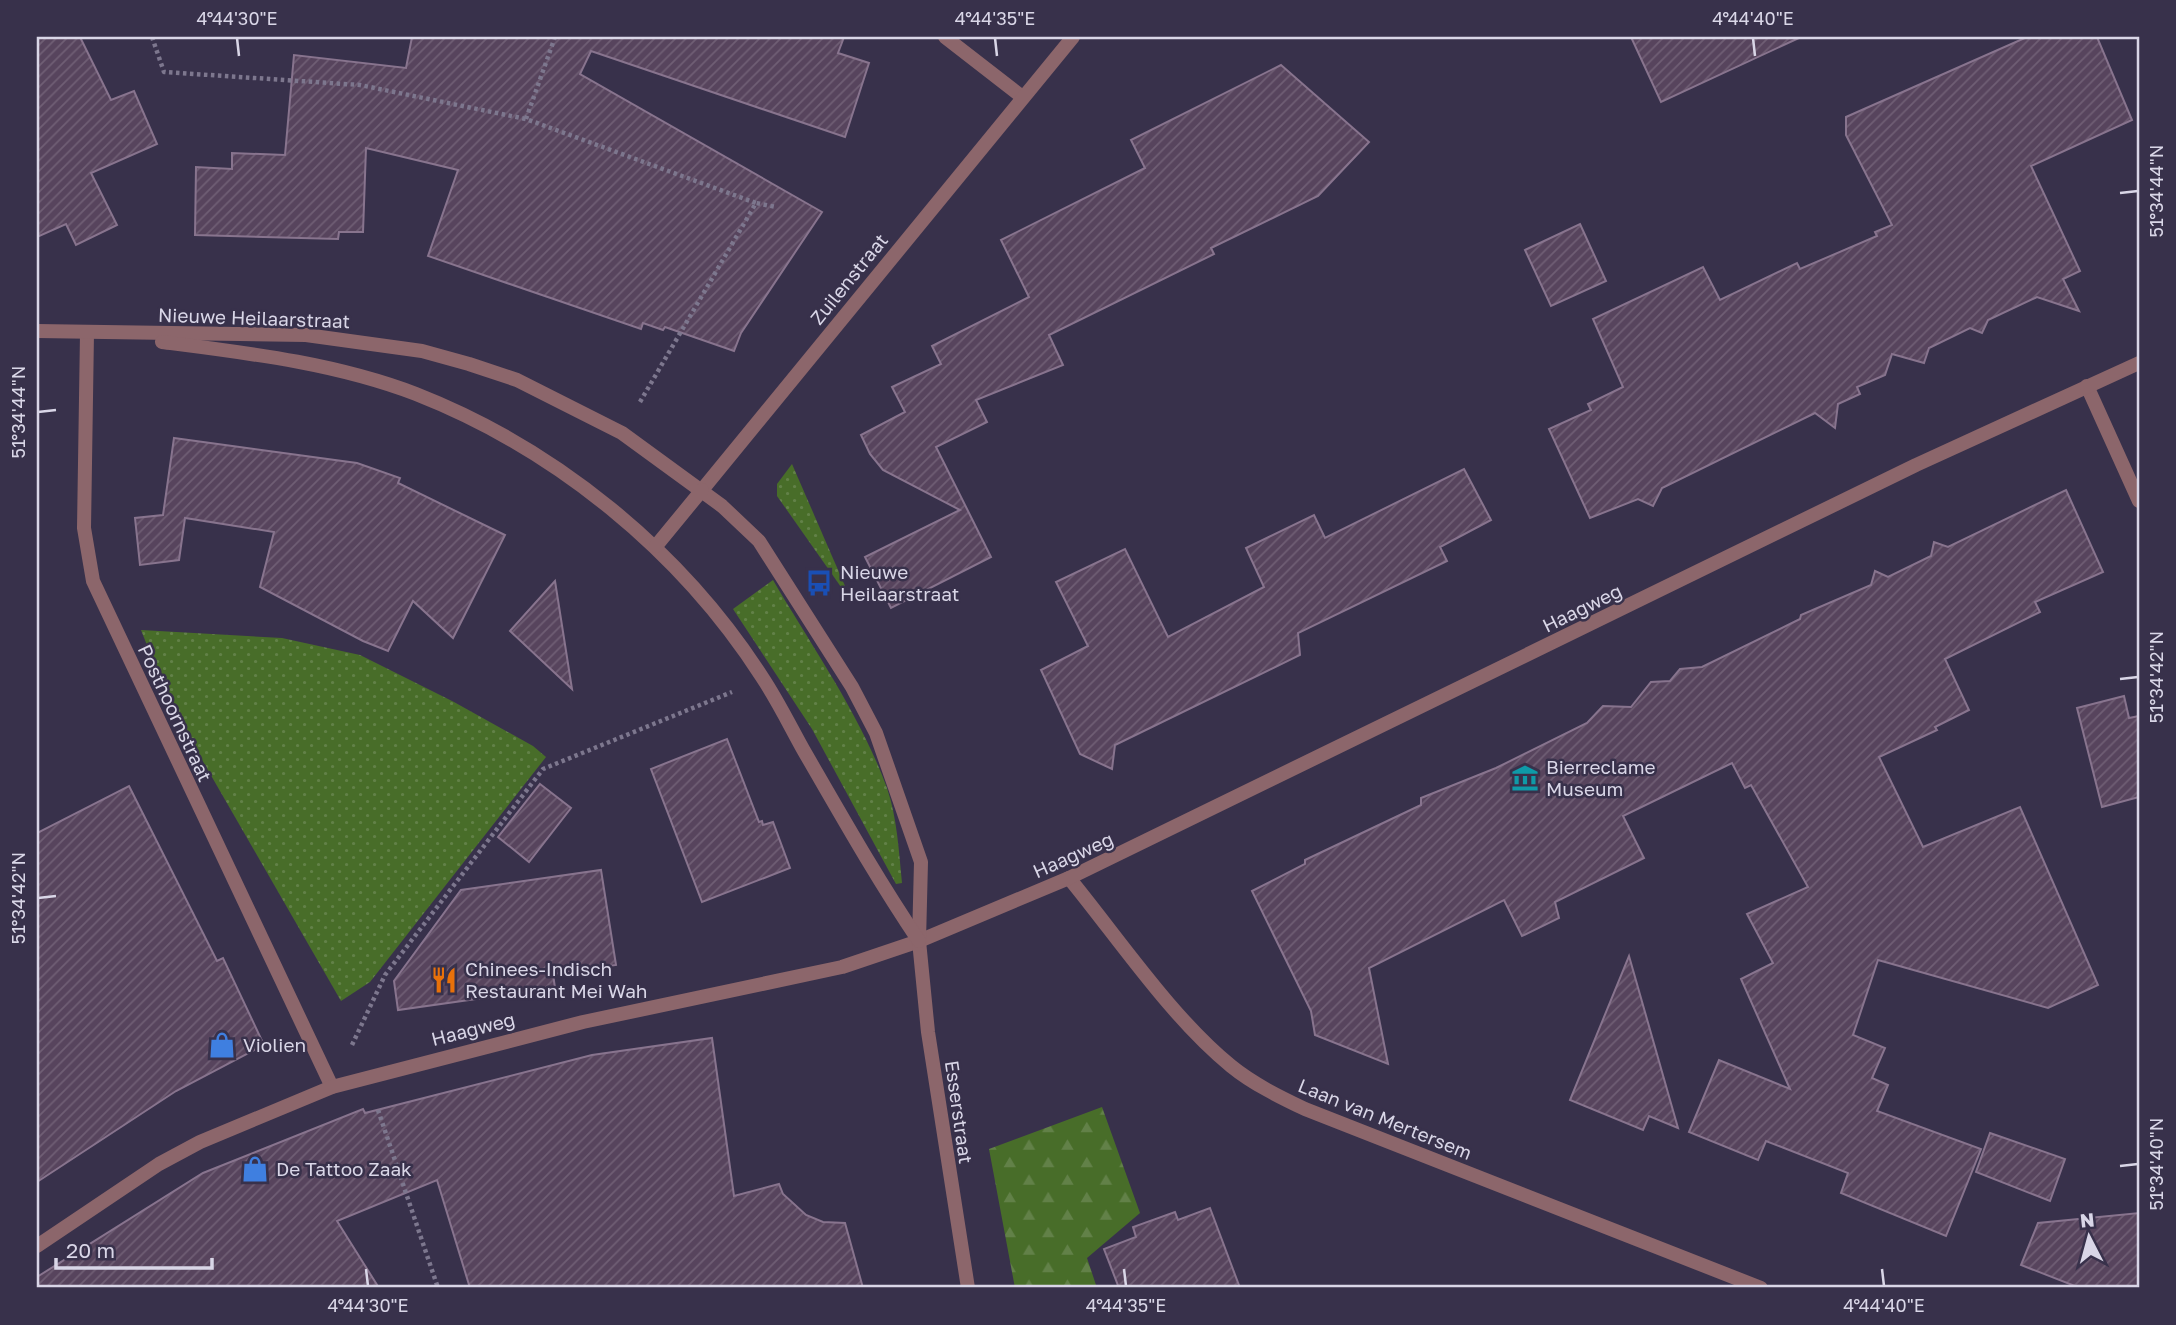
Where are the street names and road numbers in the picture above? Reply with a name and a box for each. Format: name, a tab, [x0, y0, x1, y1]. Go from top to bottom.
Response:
street label: Zuilenstraat	[805, 229, 892, 329]
street label: Nieuwe Heilaarstraat	[158, 303, 351, 332]
street label: Haagweg	[1538, 578, 1625, 637]
street label: Posthoornstraat	[134, 641, 217, 785]
street label: Haagweg	[1029, 827, 1117, 882]
street label: Haagweg	[429, 1007, 517, 1050]
street label: Esserstraat	[941, 1059, 978, 1165]
street label: Laan van Mertersem	[1295, 1073, 1475, 1164]

